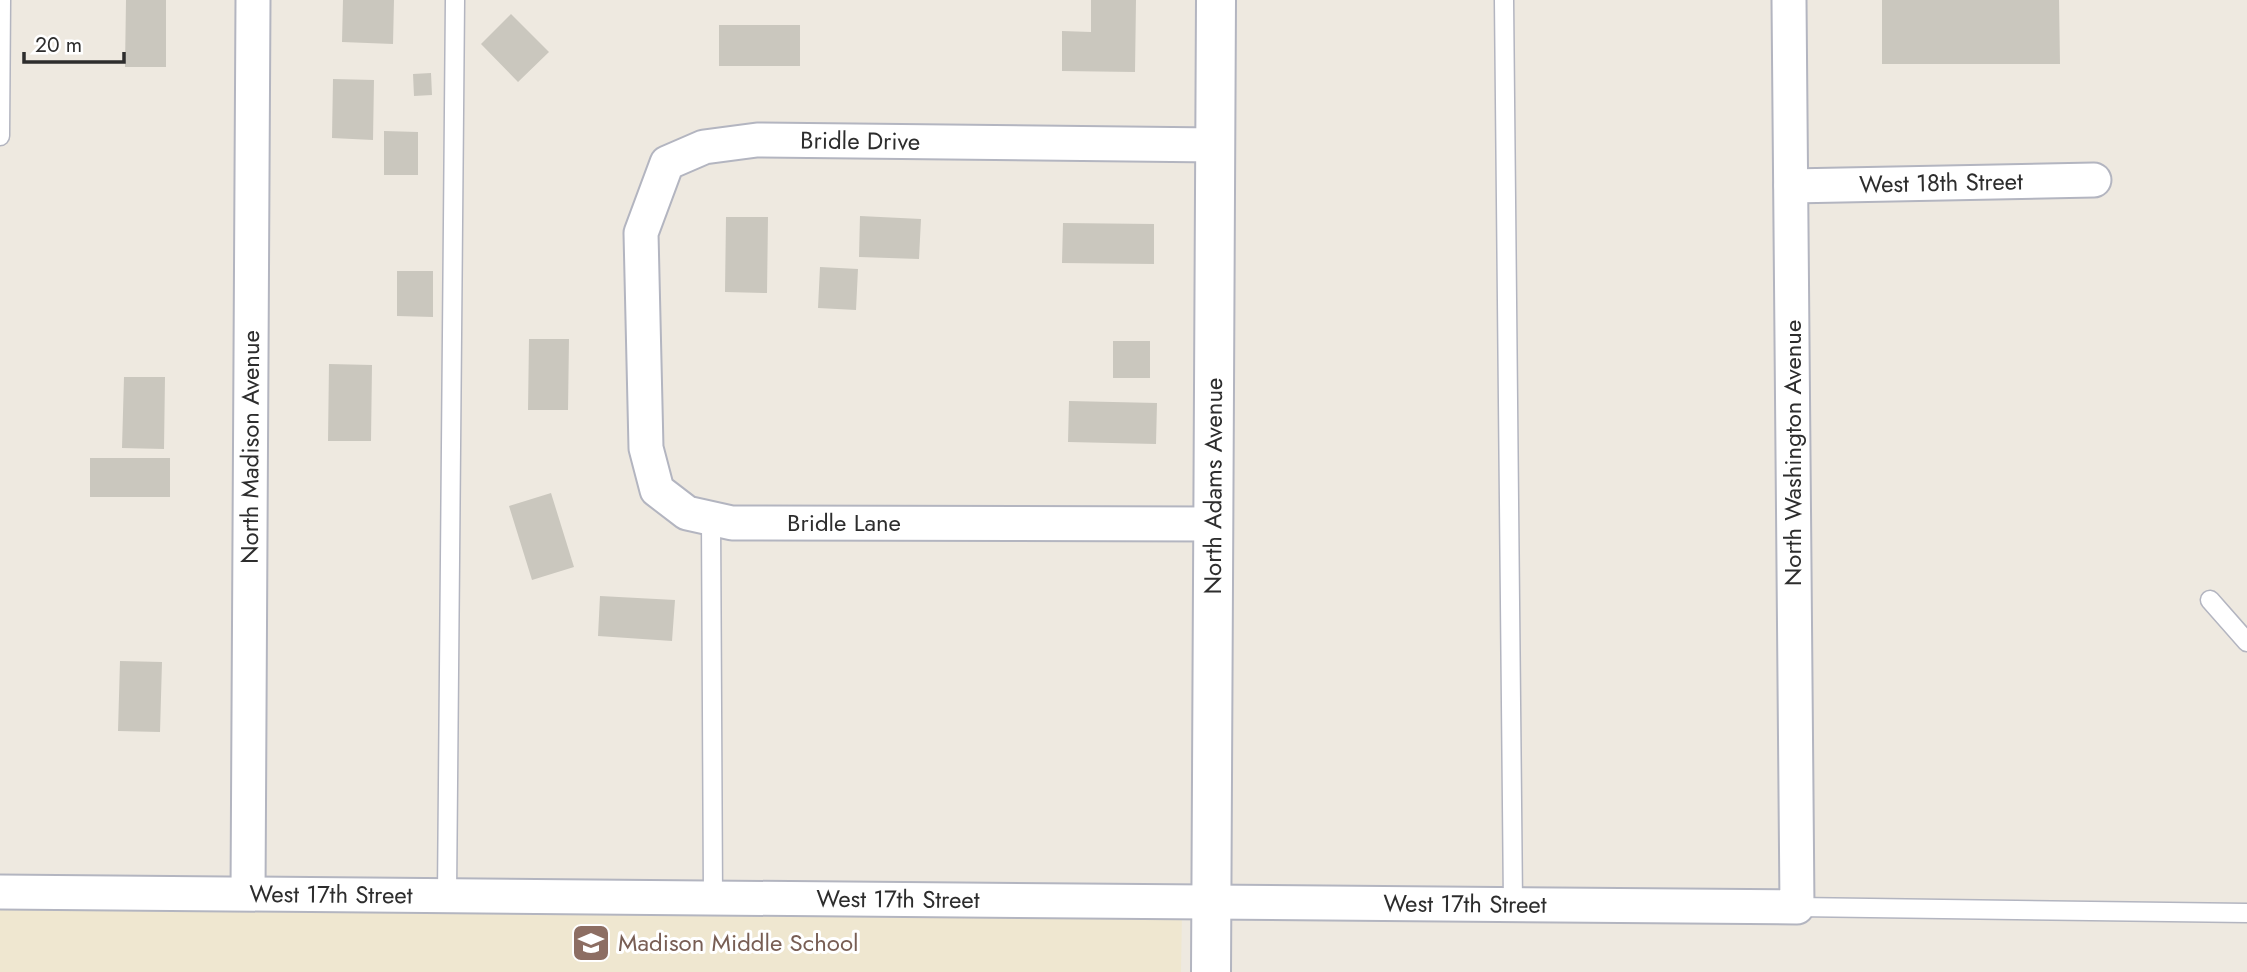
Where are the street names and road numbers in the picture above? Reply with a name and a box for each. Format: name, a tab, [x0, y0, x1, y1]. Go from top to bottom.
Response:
street label: Bridle Drive	[800, 122, 920, 159]
street label: West 18th Street	[1859, 163, 2023, 202]
street label: North Washington Avenue	[1775, 320, 1810, 586]
street label: North Madison Avenue	[232, 330, 268, 564]
street label: North Adams Avenue	[1195, 377, 1231, 595]
street label: Bridle Lane	[787, 505, 901, 540]
street label: West 17th Street	[249, 876, 413, 912]
street label: West 17th Street	[816, 881, 980, 917]
street label: West 17th Street	[1383, 886, 1547, 922]

